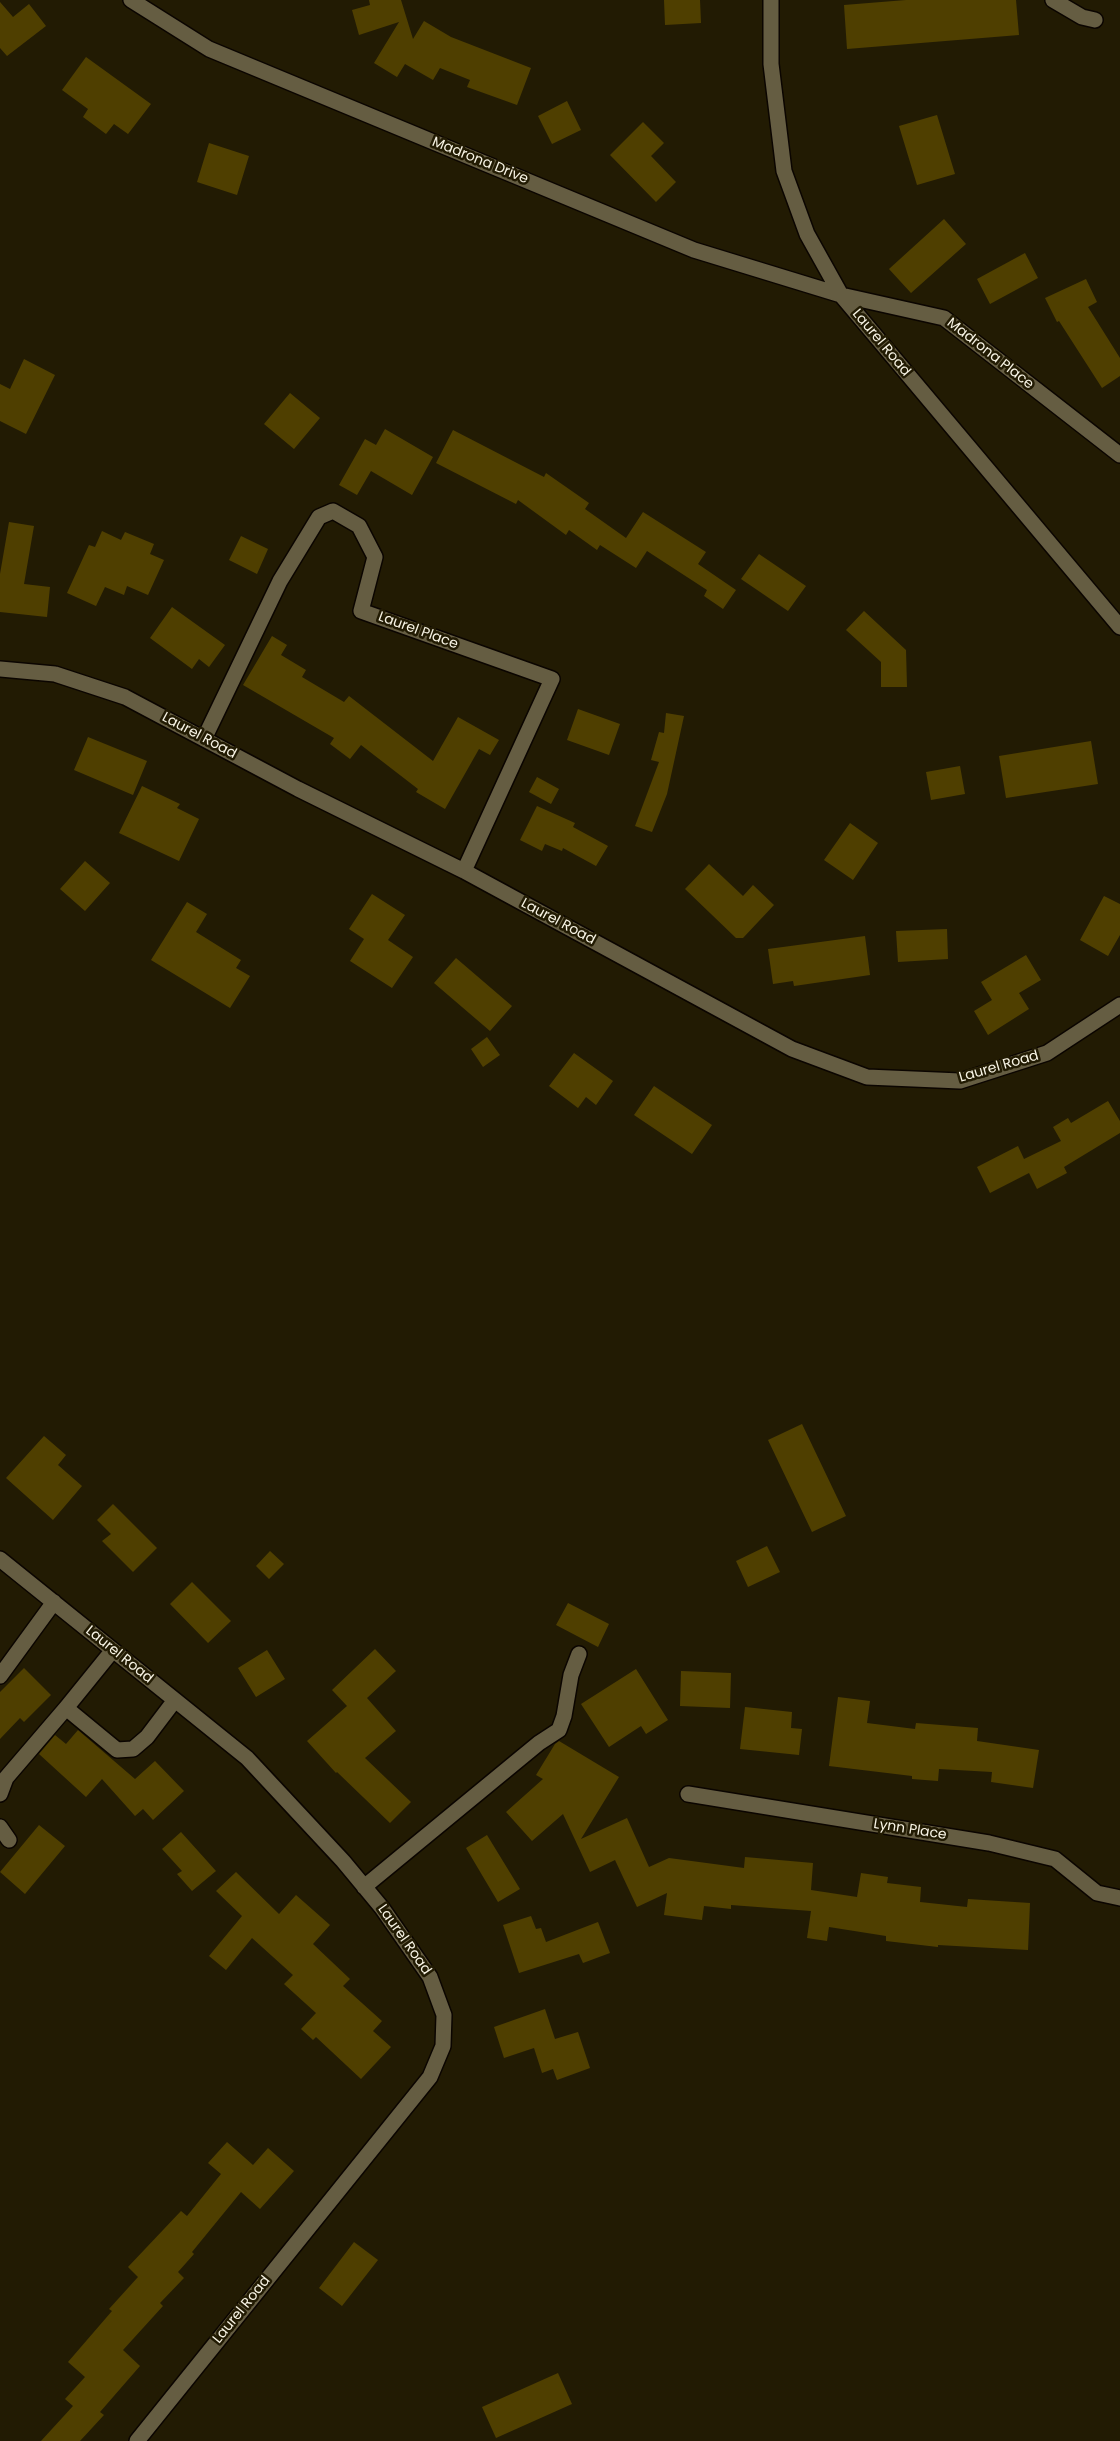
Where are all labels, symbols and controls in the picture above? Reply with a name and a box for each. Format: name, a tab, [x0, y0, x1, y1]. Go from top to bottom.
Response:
street label: Madrona Drive	[429, 134, 531, 188]
street label: Laurel Road	[848, 306, 914, 380]
street label: Madrona Place	[943, 315, 1037, 393]
street label: Laurel Place	[376, 609, 460, 653]
street label: Laurel Road	[159, 709, 239, 763]
street label: Laurel Road	[518, 895, 598, 949]
street label: Laurel Road	[957, 1048, 1041, 1086]
street label: Laurel Road	[82, 1623, 156, 1687]
street label: Lynn Place	[872, 1816, 948, 1844]
street label: Laurel Road	[374, 1902, 434, 1978]
street label: Laurel Road	[210, 2273, 274, 2347]

